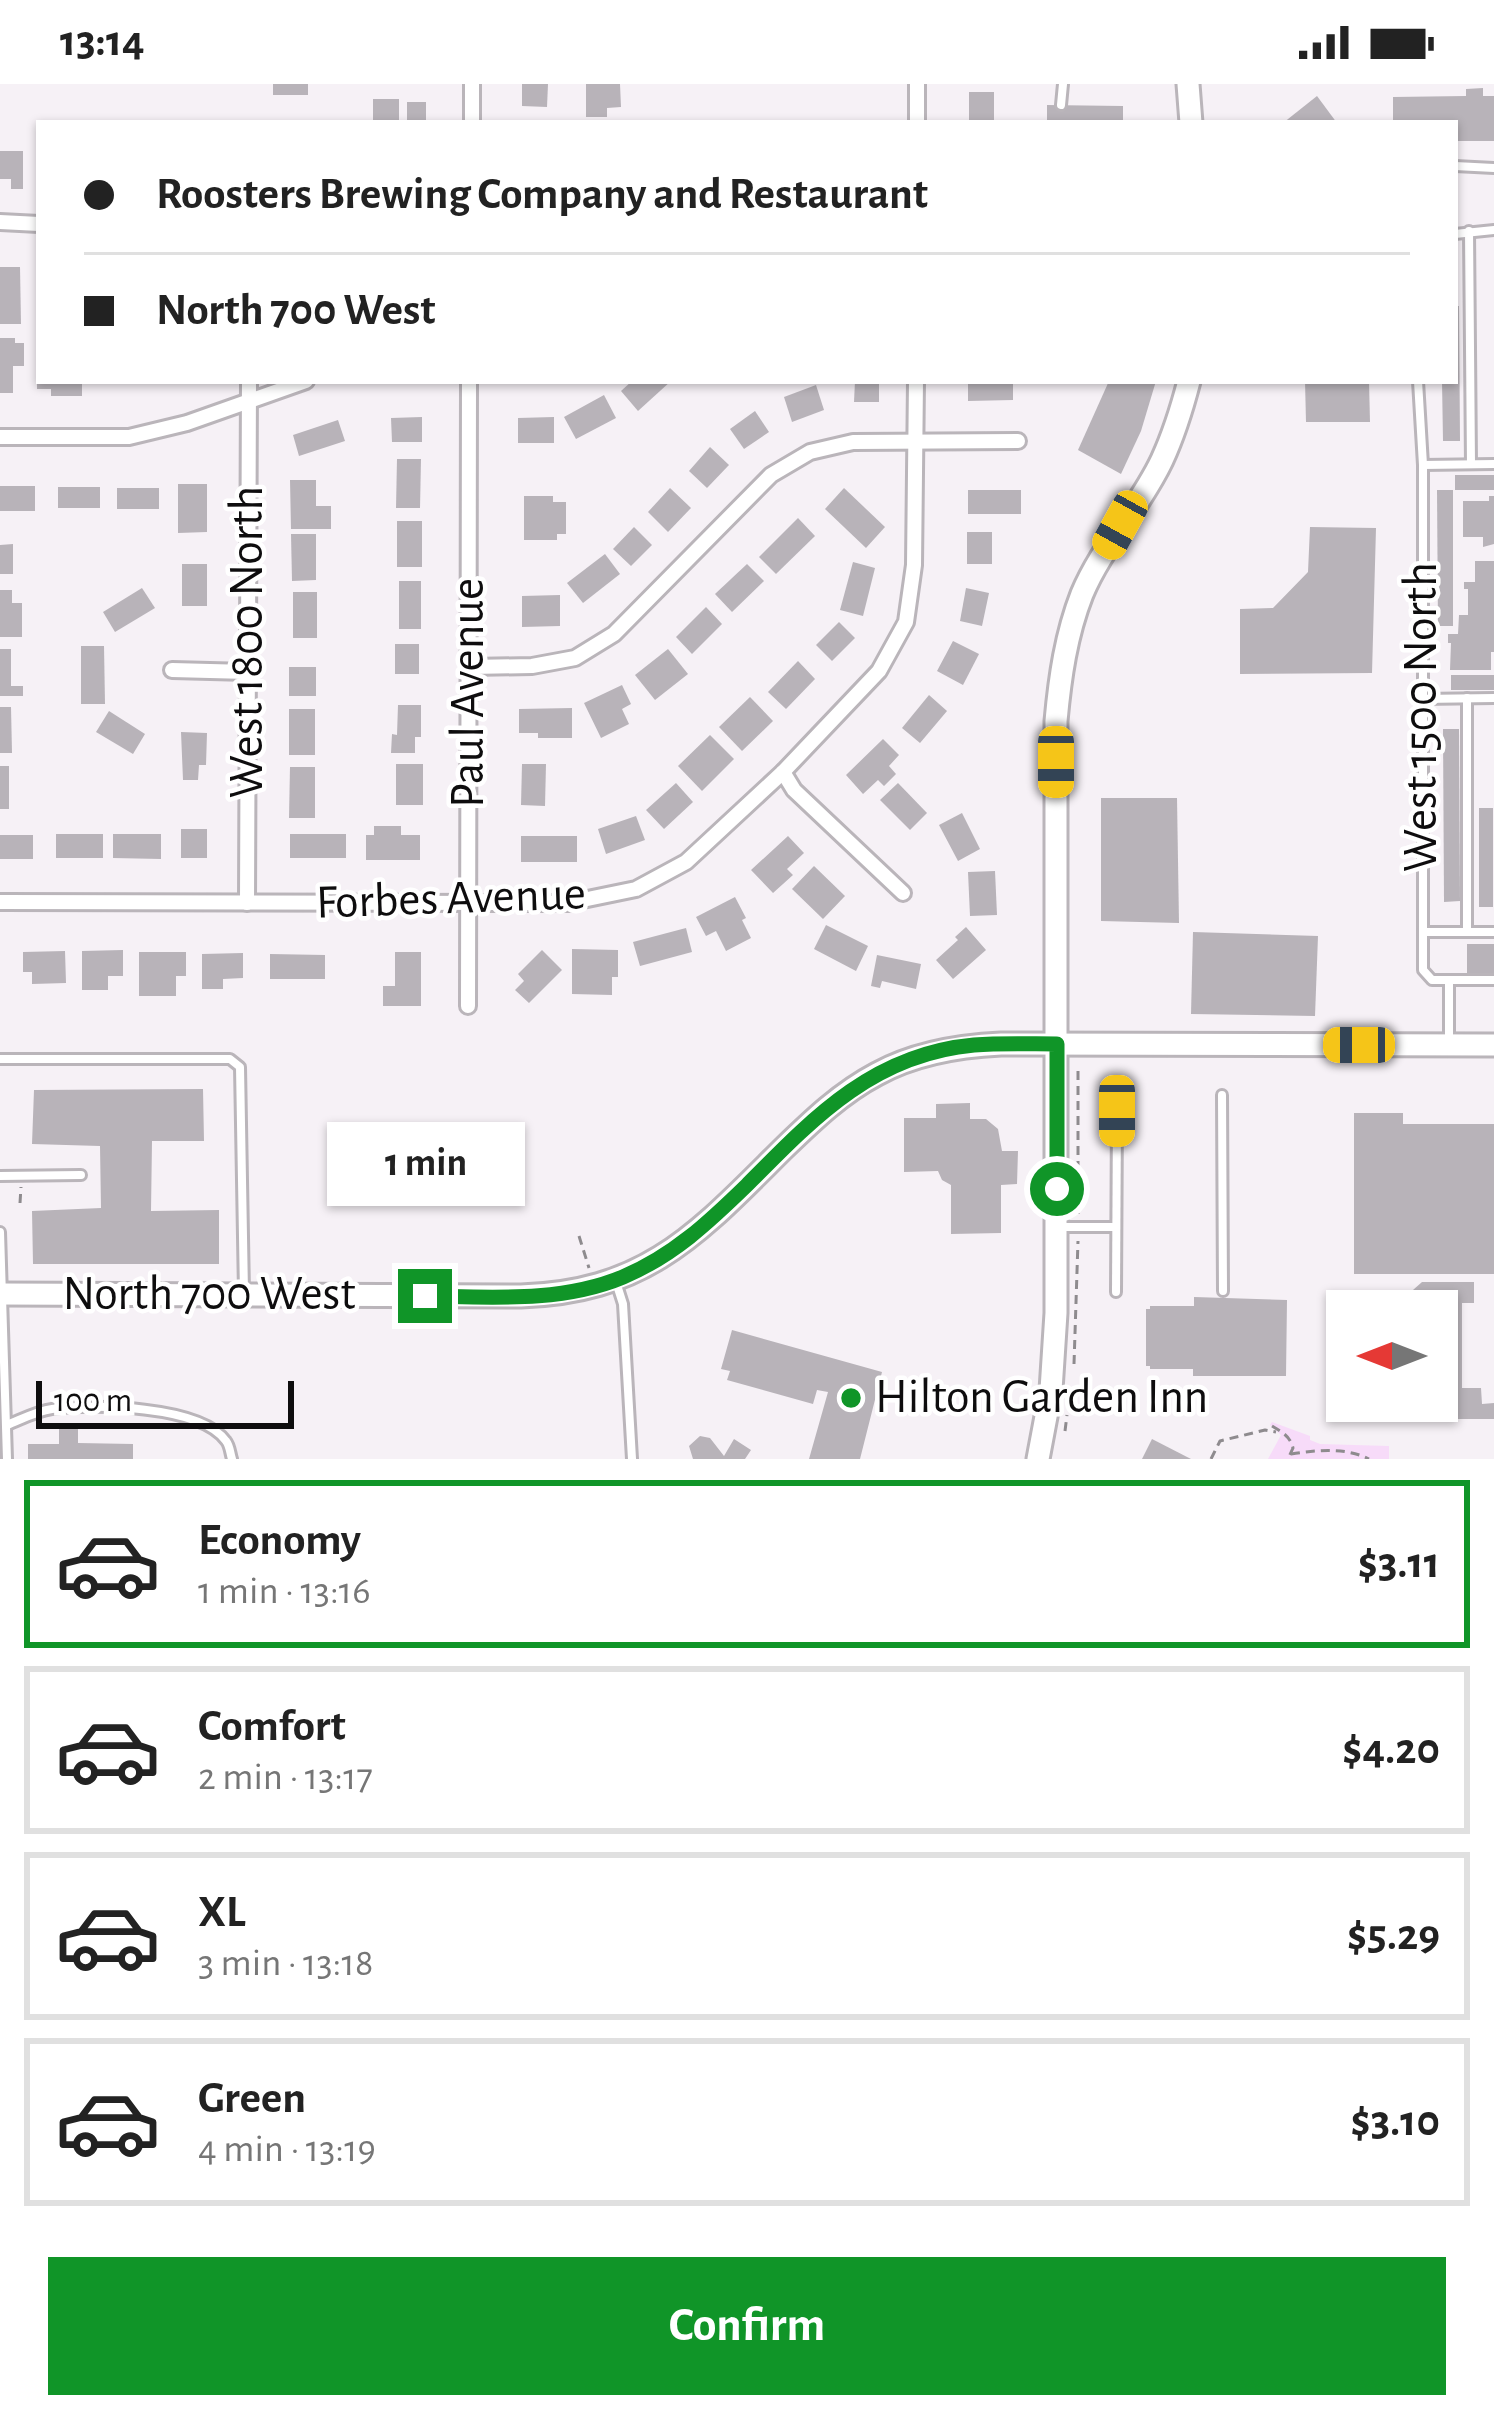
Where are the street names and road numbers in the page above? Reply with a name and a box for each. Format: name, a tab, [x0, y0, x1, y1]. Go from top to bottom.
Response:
street label: West 1800 North	[224, 486, 272, 798]
street label: West 1500 North	[1398, 562, 1446, 872]
street label: Paul Avenue	[445, 578, 493, 808]
street label: Forbes Avenue	[315, 870, 587, 928]
street label: North 700 West	[62, 1271, 356, 1319]

